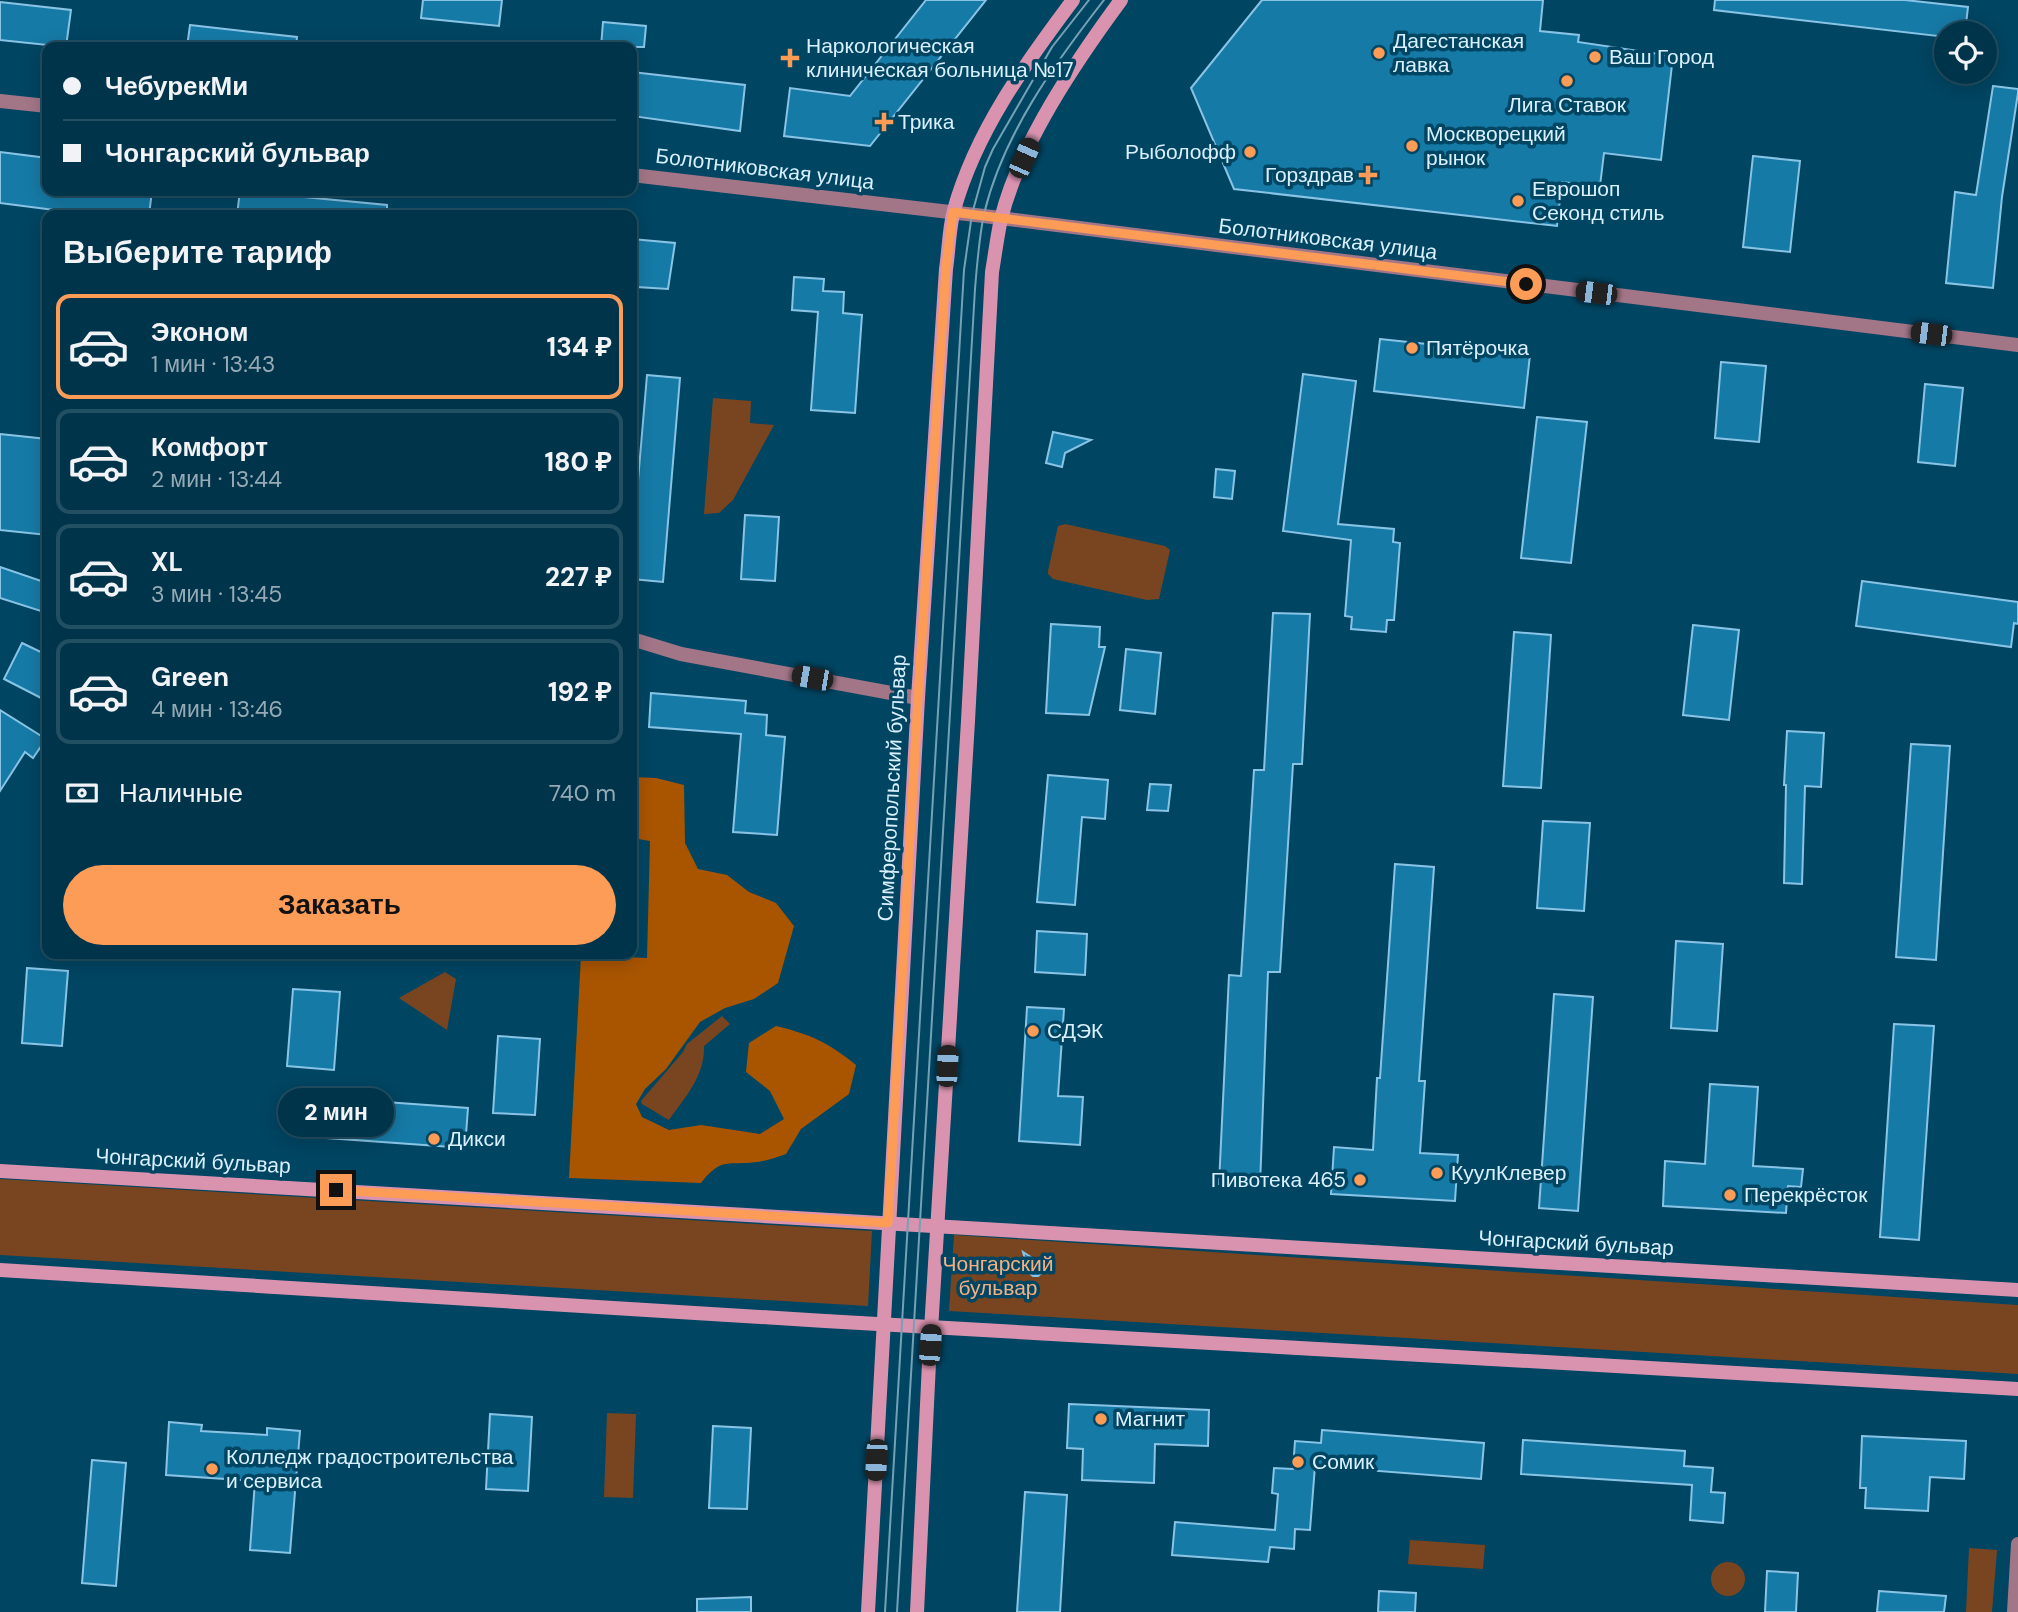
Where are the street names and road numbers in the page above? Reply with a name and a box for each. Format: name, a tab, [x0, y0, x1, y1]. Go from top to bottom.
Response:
street label: Болотниковская улица	[654, 142, 876, 196]
street label: Болотниковская улица	[1217, 212, 1439, 266]
street label: Симферопольский бульвар	[871, 654, 913, 922]
street label: Чонгарский бульвар	[95, 1142, 291, 1180]
street label: Чонгарский бульвар	[1478, 1224, 1674, 1262]

